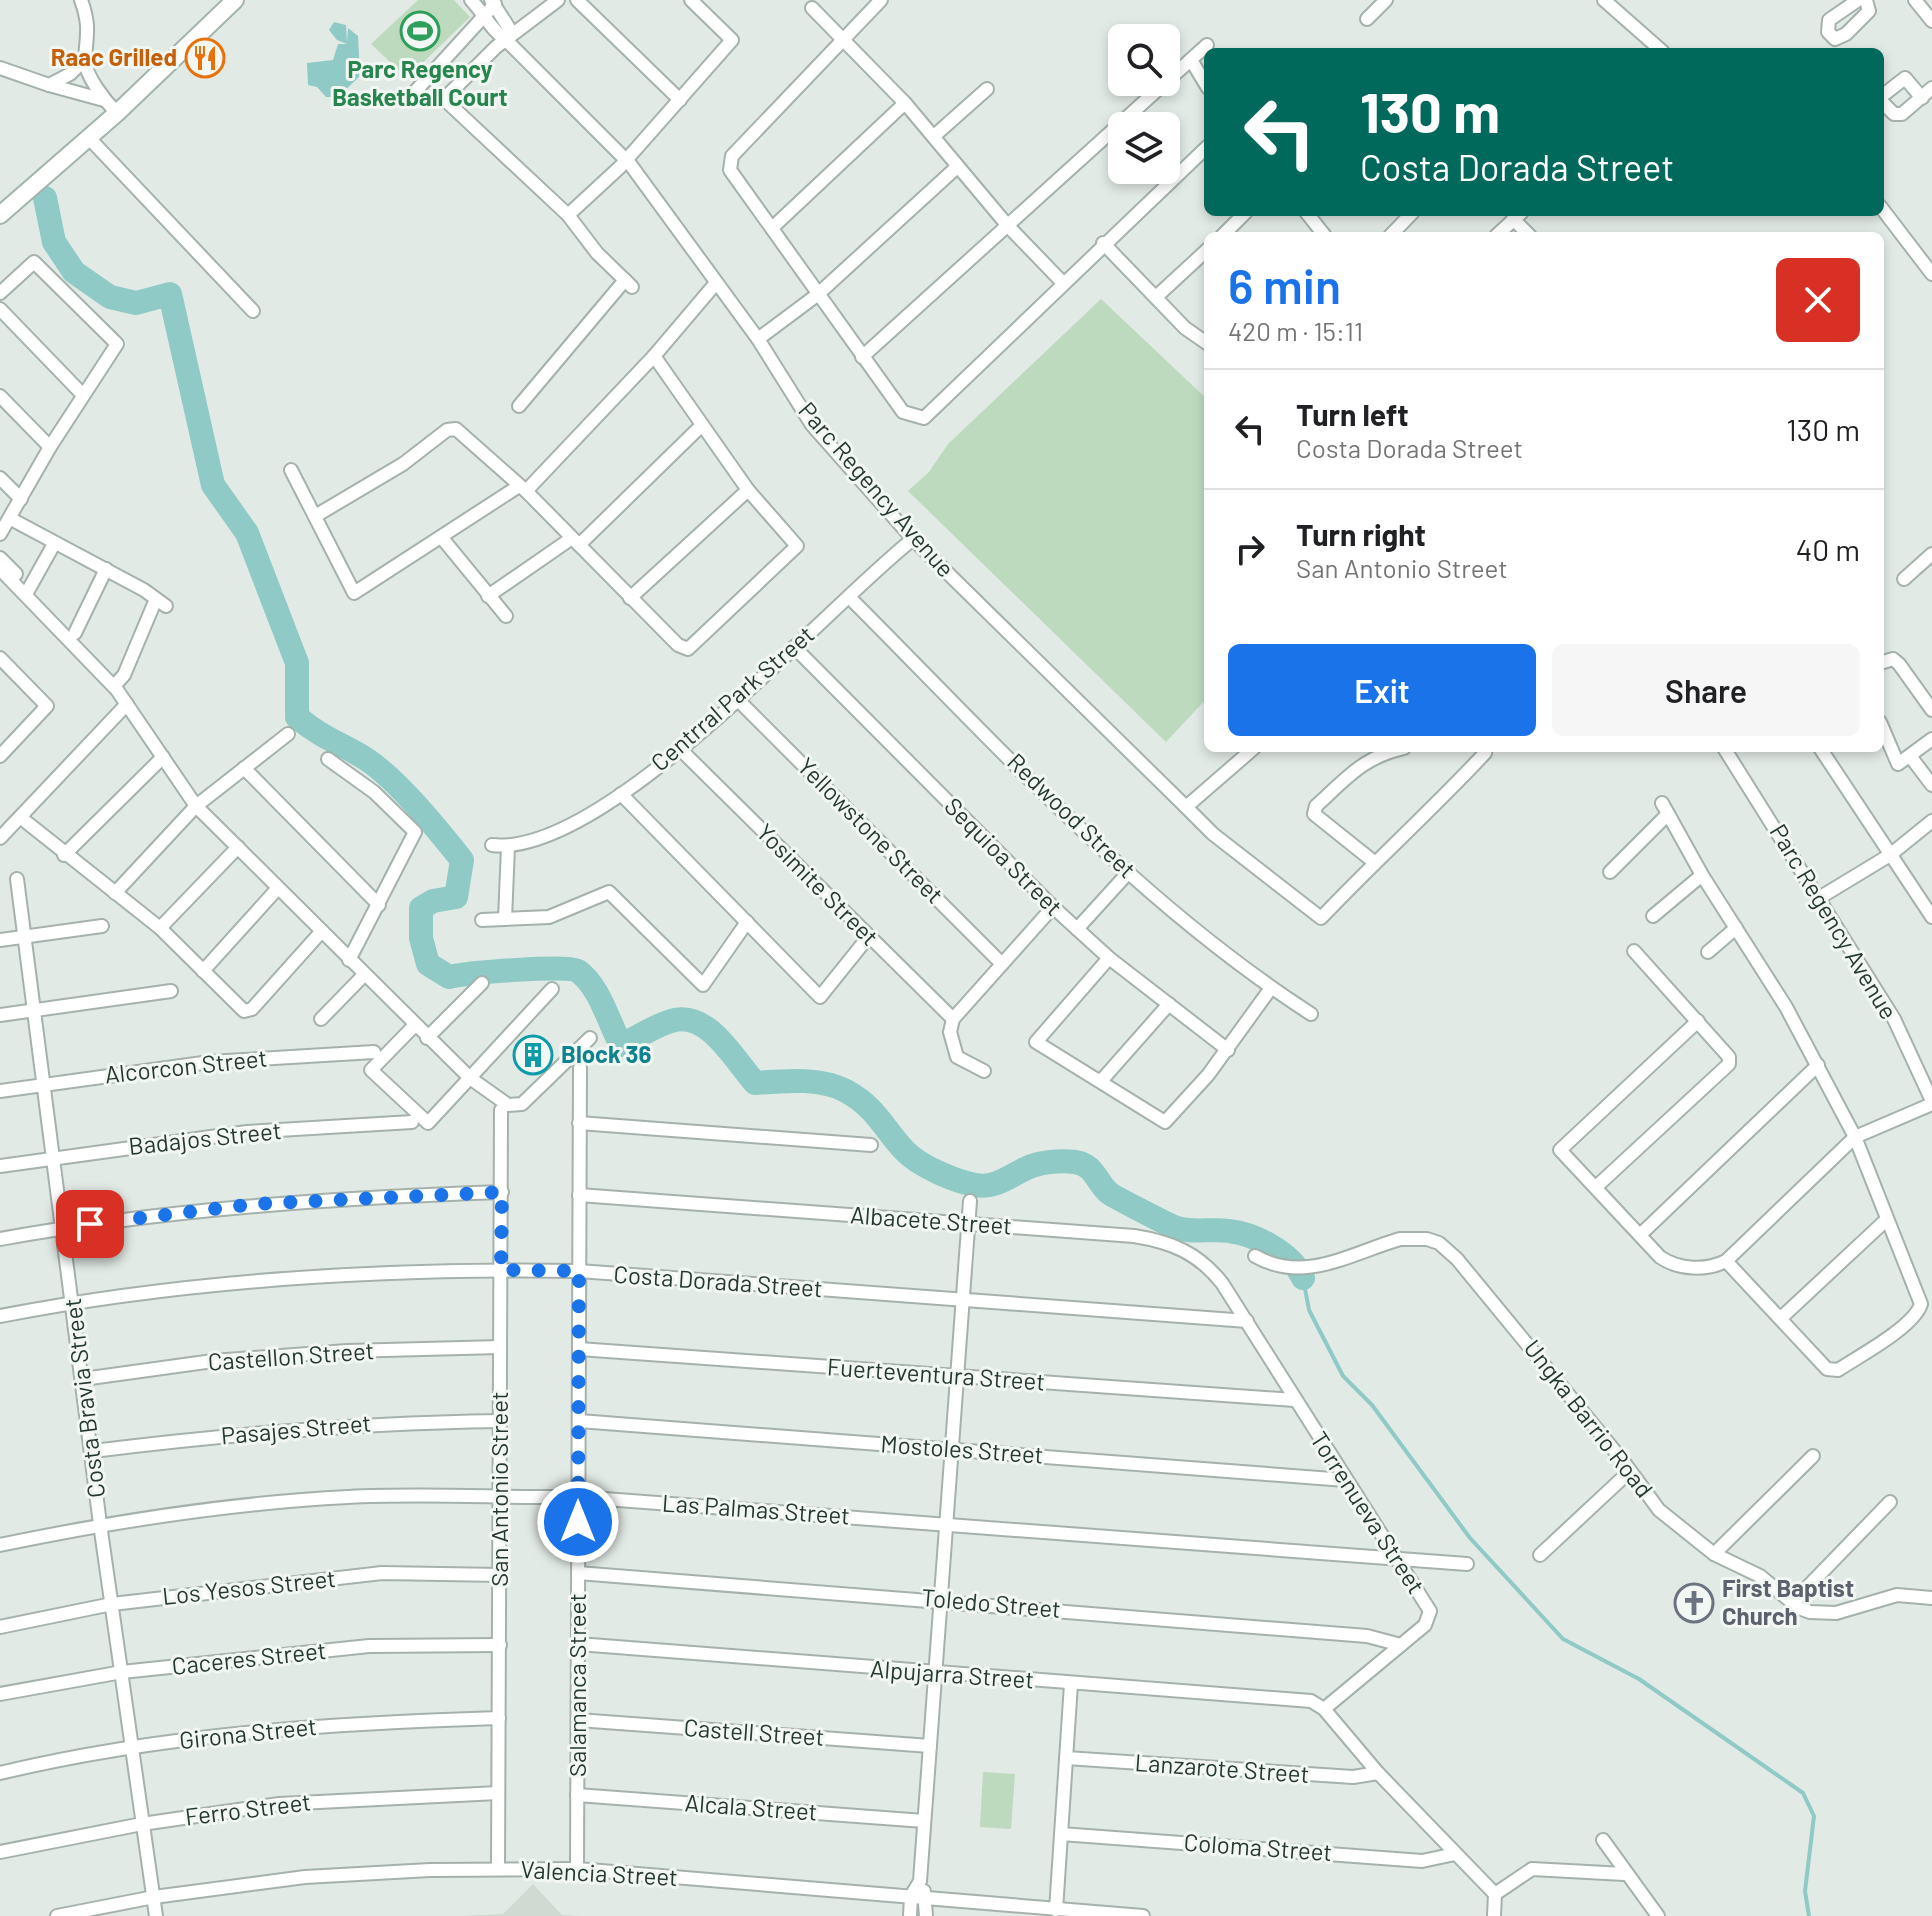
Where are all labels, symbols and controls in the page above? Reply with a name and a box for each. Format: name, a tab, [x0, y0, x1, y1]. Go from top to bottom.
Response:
sports icon: Parc Regency Basketball Court	[399, 10, 441, 52]
map controls	[1108, 24, 1180, 184]
button: search	[1108, 24, 1180, 96]
restaurant icon: Raac Grilled	[184, 37, 226, 79]
place label: Raac Grilled	[51, 42, 177, 71]
place label: Parc Regency Basketball Court	[332, 54, 508, 111]
text: 130 m	[1360, 77, 1500, 144]
icon: left	[1228, 80, 1332, 184]
button: layers	[1108, 112, 1180, 184]
text: Costa Dorada Street	[1360, 145, 1674, 188]
text: 6 min	[1228, 256, 1341, 314]
button: close	[1776, 258, 1860, 342]
text: 420 m · 15:11	[1228, 315, 1363, 346]
street label: Parc Regency Avenue	[793, 396, 961, 583]
text: Turn left	[1296, 396, 1409, 432]
icon: left	[1228, 407, 1272, 451]
text: 130 m	[1786, 411, 1860, 447]
text: Costa Dorada Street	[1296, 432, 1523, 463]
text: Turn right	[1296, 516, 1426, 552]
icon: right	[1228, 527, 1272, 571]
text: 40 m	[1796, 531, 1860, 567]
text: San Antonio Street	[1296, 552, 1508, 583]
street label: Centrral Park Street	[645, 619, 819, 777]
button: Exit	[1228, 644, 1536, 736]
button: Share	[1552, 644, 1860, 736]
street label: Redwood Street	[1002, 746, 1142, 883]
street label: Yellowstone Street	[792, 751, 950, 909]
street label: Sequioa Street	[939, 791, 1069, 921]
street label: Yosimite Street	[751, 817, 885, 951]
street label: Parc Regency Avenue	[1765, 818, 1904, 1024]
building icon: Block 36	[512, 1034, 554, 1076]
place label: Block 36	[561, 1039, 652, 1068]
street label: Alcorcon Street	[103, 1043, 268, 1088]
street label: Badajos Street	[127, 1115, 283, 1160]
pin	[56, 1190, 124, 1258]
street label: Albacete Street	[849, 1199, 1013, 1240]
icon: arrive	[68, 1202, 112, 1246]
street label: Costa Dorada Street	[613, 1259, 824, 1302]
street label: Costa Bravia Street	[57, 1297, 110, 1500]
street label: Ungka Barrio Road	[1519, 1334, 1660, 1503]
street label: Castellon Street	[207, 1335, 375, 1376]
street label: Fuerteventura Street	[826, 1351, 1046, 1396]
street label: San Antonio Street	[484, 1391, 513, 1587]
street label: Pasajes Street	[220, 1408, 372, 1450]
street label: Torrenueva Street	[1305, 1426, 1431, 1599]
street label: Mostoles Street	[880, 1428, 1045, 1469]
position arrow	[536, 1480, 620, 1564]
street label: Las Palmas Street	[661, 1487, 851, 1530]
street label: Los Yesos Street	[161, 1563, 337, 1610]
place label: First Baptist Church	[1722, 1573, 1854, 1630]
street label: Toledo Street	[920, 1582, 1062, 1623]
church icon: First Baptist Church	[1673, 1582, 1715, 1624]
street label: Salamanca Street	[562, 1593, 591, 1777]
street label: Caceres Street	[170, 1635, 327, 1680]
street label: Alpujarra Street	[869, 1653, 1035, 1694]
street label: Girona Street	[178, 1711, 318, 1754]
street label: Castell Street	[683, 1712, 825, 1751]
street label: Lanzarote Street	[1134, 1747, 1310, 1788]
street label: Ferro Street	[183, 1786, 312, 1831]
street label: Alcala Street	[684, 1787, 818, 1826]
street label: Coloma Street	[1183, 1827, 1333, 1866]
street label: Valencia Street	[520, 1854, 678, 1891]

